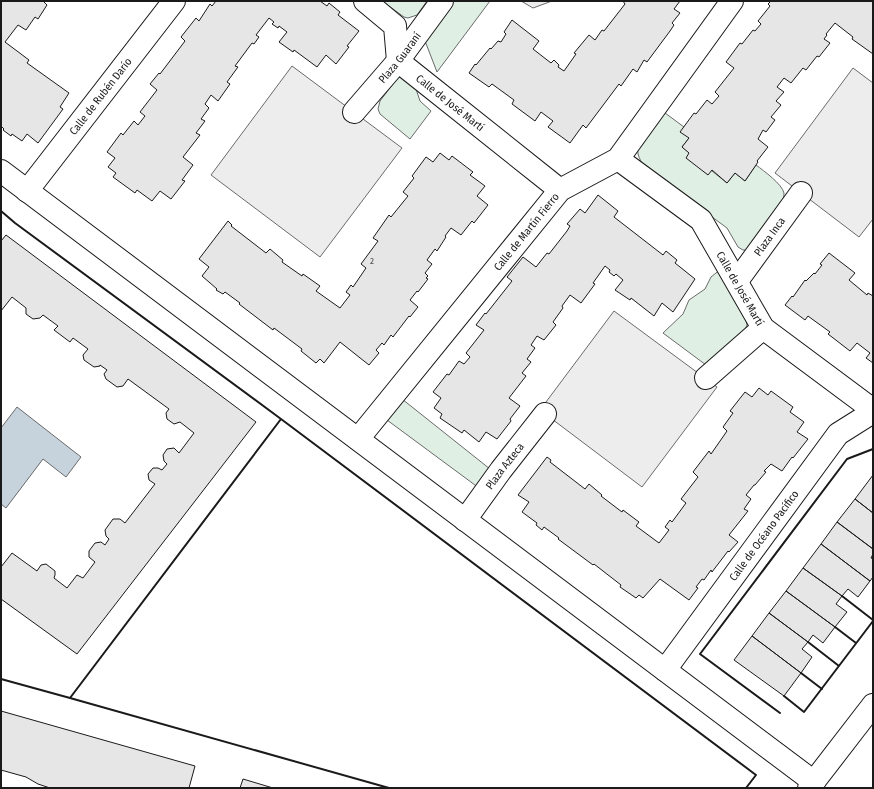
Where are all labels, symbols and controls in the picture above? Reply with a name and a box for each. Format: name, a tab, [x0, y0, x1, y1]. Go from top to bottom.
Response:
street label: Plaza Guaraní	[376, 29, 424, 86]
street label: Calle de Rubén Darío	[67, 55, 134, 137]
street label: Calle de José Martí	[414, 72, 487, 134]
street label: Calle de Martín Fierro	[491, 190, 562, 273]
street label: Plaza Inca	[751, 215, 788, 258]
street label: Calle de José Martí	[714, 249, 767, 328]
house number: 2	[370, 256, 374, 266]
street label: Plaza Azteca	[483, 440, 526, 492]
street label: Calle de Océano Pacífico	[726, 487, 801, 583]

